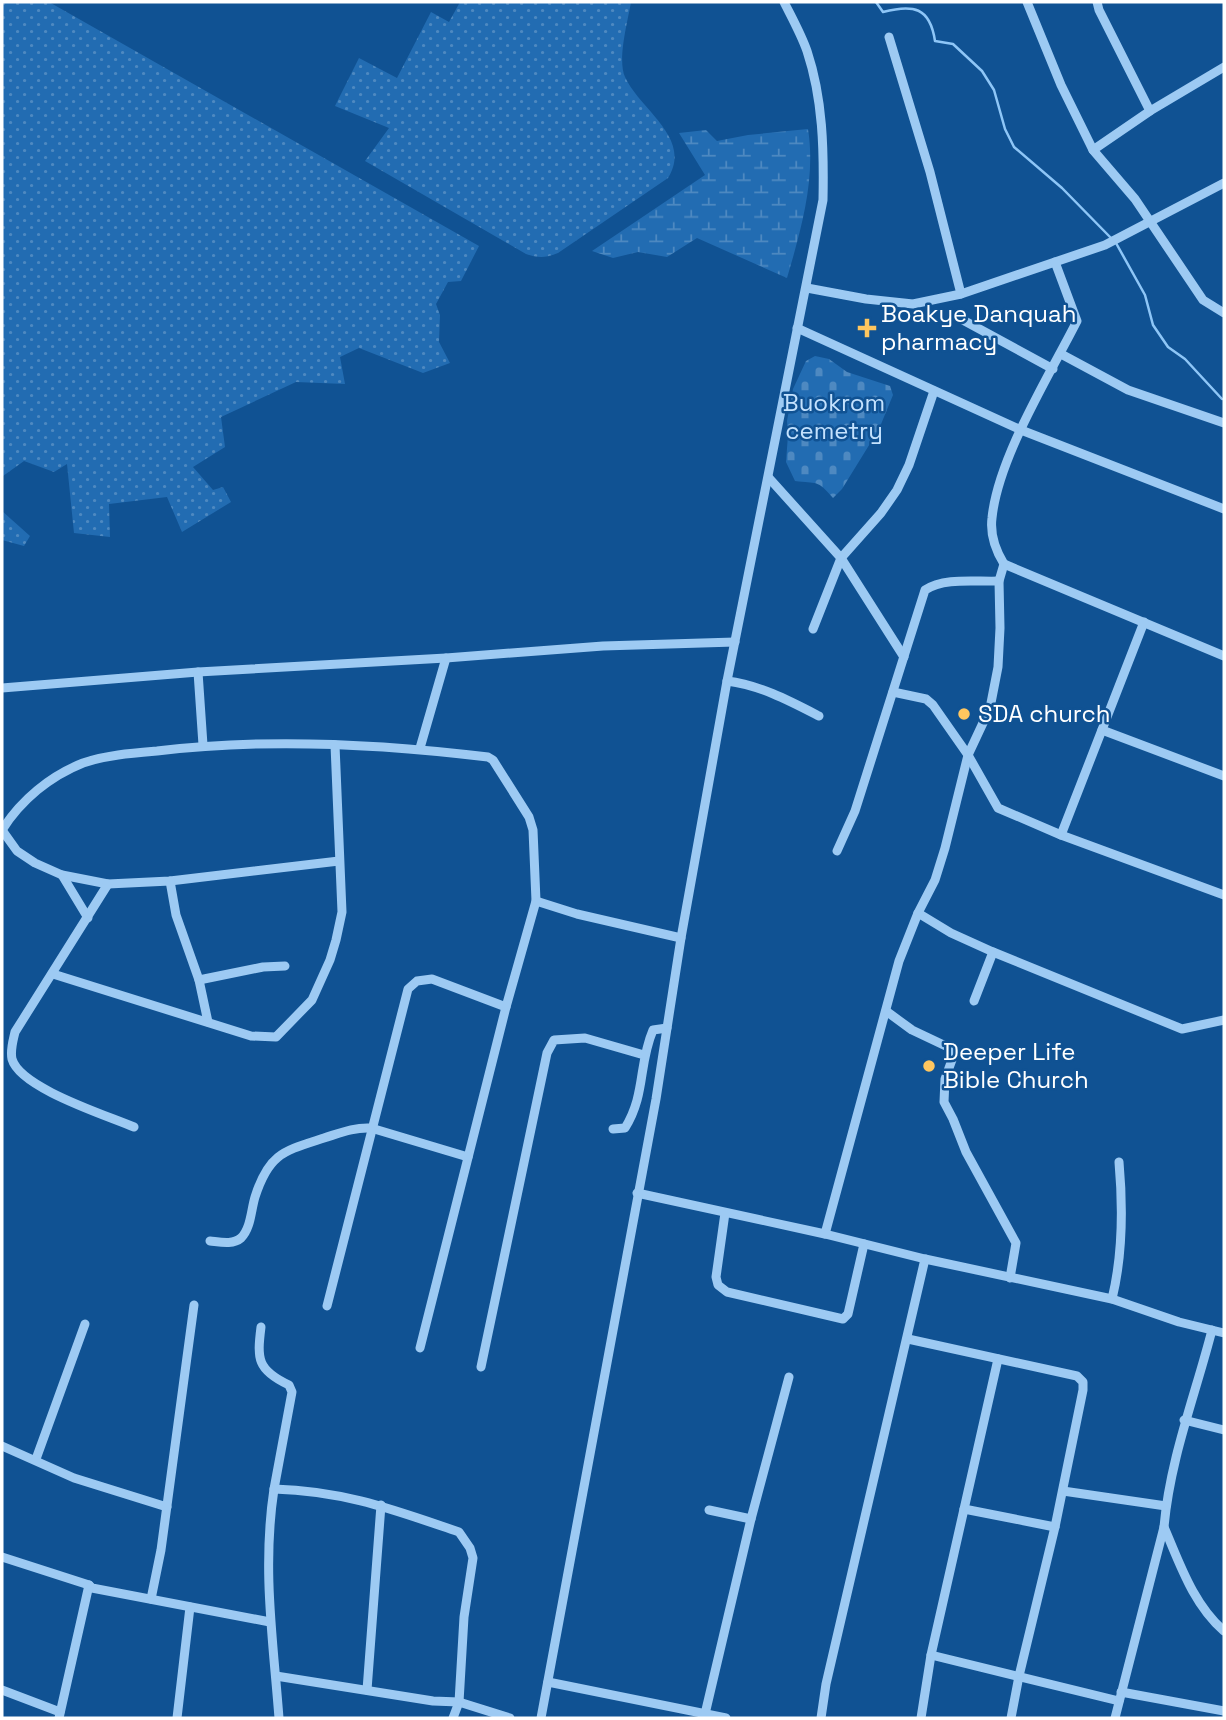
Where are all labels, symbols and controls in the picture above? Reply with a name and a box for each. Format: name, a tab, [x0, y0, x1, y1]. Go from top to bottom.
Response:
place label: Boakye Danquah pharmacy	[881, 298, 1077, 357]
marker: Boakye Danquah pharmacy	[859, 320, 875, 336]
park label: Buokrom cemetry	[783, 387, 885, 446]
place label: SDA church	[978, 698, 1111, 729]
marker: SDA church	[956, 706, 972, 722]
place label: Deeper Life Bible Church	[943, 1036, 1089, 1095]
marker: Deeper Life Bible Church	[921, 1058, 937, 1074]

